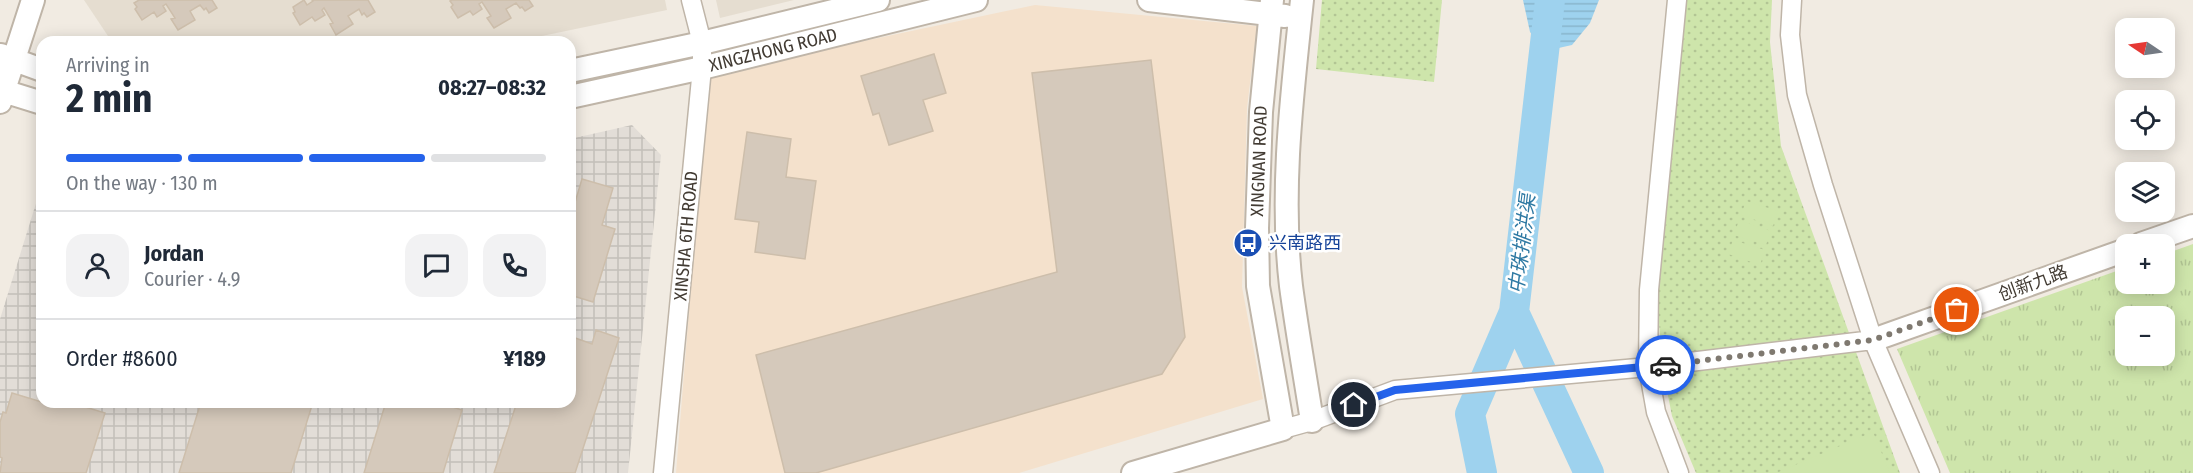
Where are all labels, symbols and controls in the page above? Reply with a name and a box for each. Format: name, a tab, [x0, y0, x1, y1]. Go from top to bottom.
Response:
north arrow	[2115, 18, 2175, 78]
map controls	[2115, 18, 2175, 366]
street label: XINGZHONG ROAD	[707, 23, 839, 77]
text: Arriving in	[66, 53, 150, 77]
text: 08:27–08:32	[438, 74, 546, 101]
text: 2 min	[66, 76, 152, 122]
button: locate	[2115, 90, 2175, 150]
street label: XINGNAN ROAD	[1246, 105, 1272, 217]
button: layers	[2115, 162, 2175, 222]
street label: XINSHA 6TH ROAD	[669, 170, 703, 302]
text: On the way · 130 m	[66, 171, 218, 195]
water label: 中珠排洪渠	[1504, 190, 1540, 295]
bus stop icon: 兴南路西	[1232, 227, 1264, 259]
place label: 兴南路西	[1269, 232, 1341, 254]
button: person	[66, 234, 129, 297]
button: chat	[405, 234, 468, 297]
button: phone	[483, 234, 546, 297]
button: +	[2115, 234, 2175, 294]
text: Jordan	[144, 240, 204, 267]
street label: 创新九路	[1995, 260, 2071, 306]
text: Courier · 4.9	[144, 267, 240, 291]
pin	[1931, 284, 1982, 335]
icon: bag	[1940, 293, 1973, 326]
button: −	[2115, 306, 2175, 366]
courier	[1635, 335, 1695, 395]
text: Order #8600	[66, 345, 178, 372]
text: ¥189	[503, 345, 546, 372]
icon: car	[1649, 349, 1682, 382]
pin	[1328, 379, 1379, 430]
icon: home	[1337, 388, 1370, 421]

